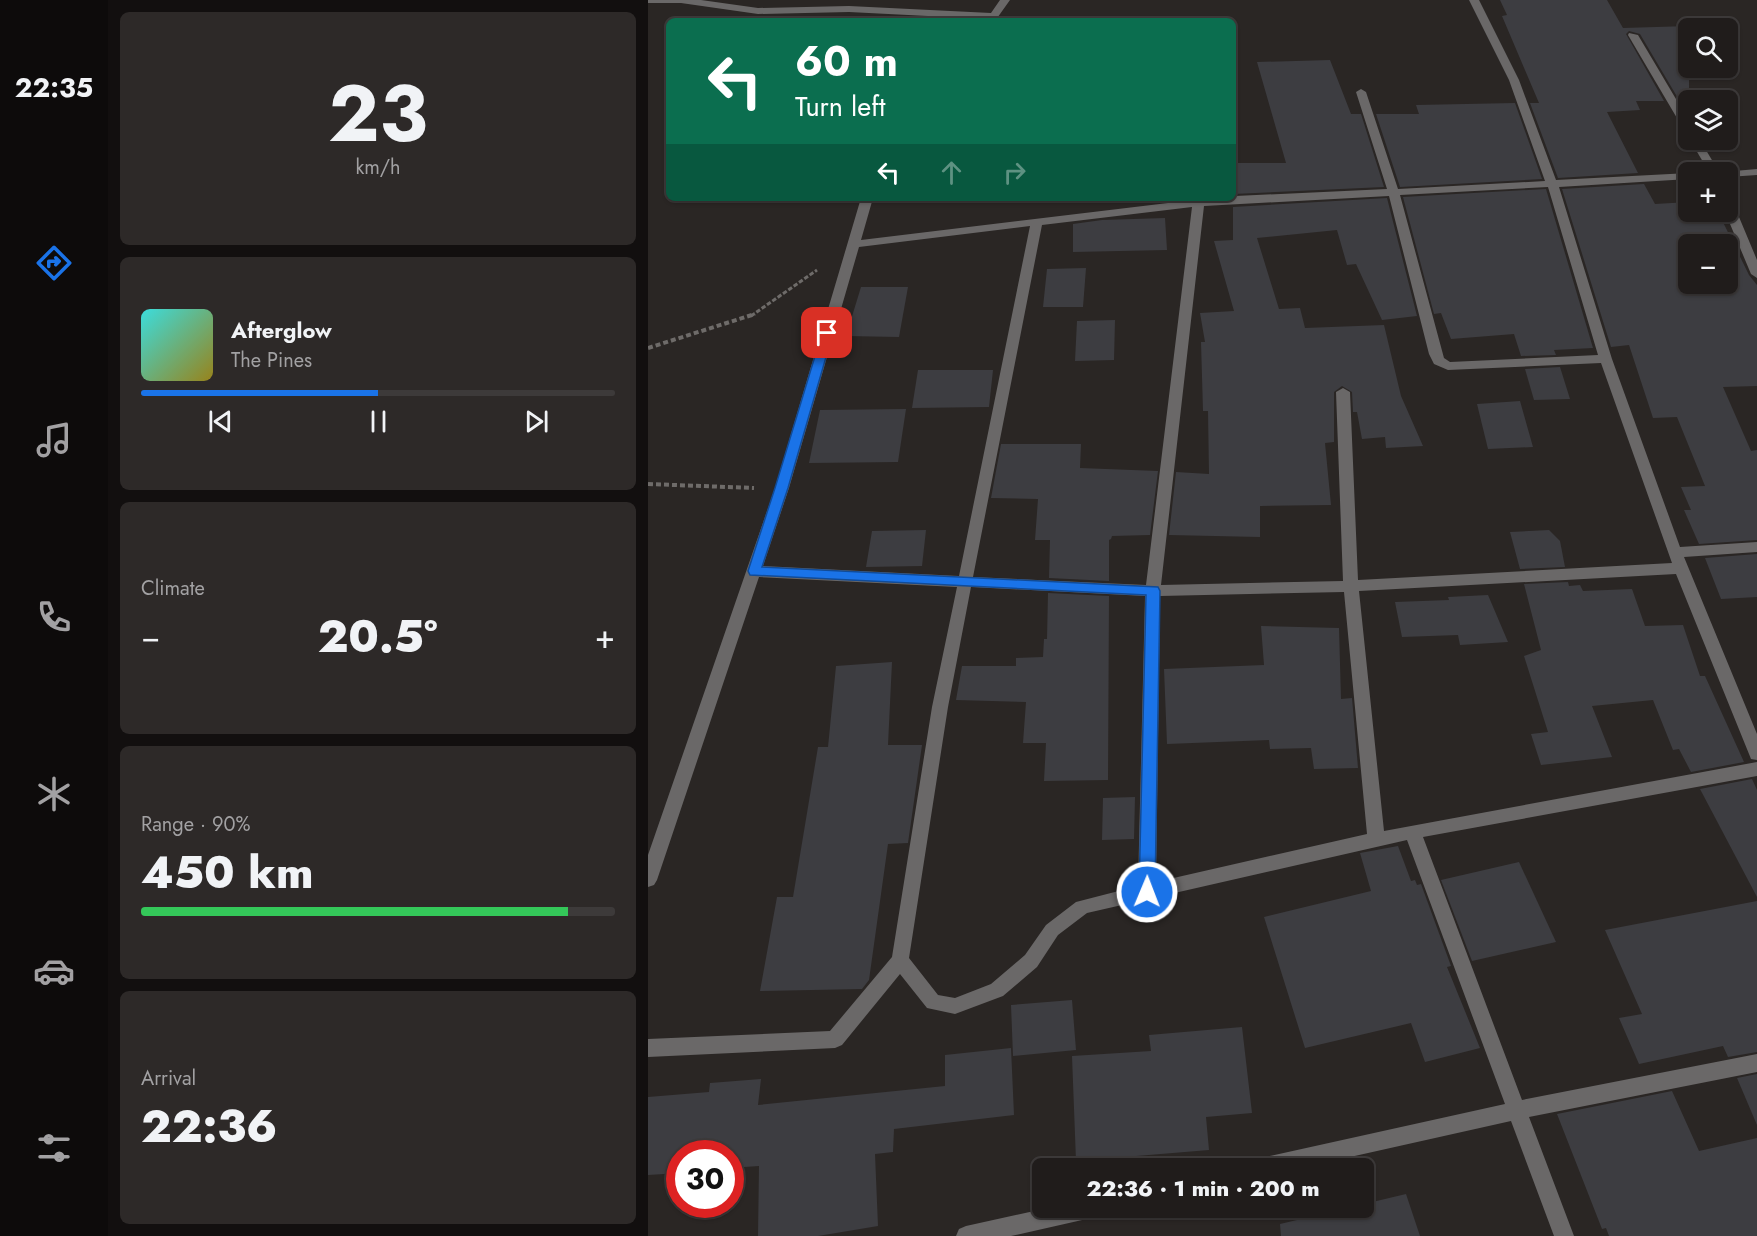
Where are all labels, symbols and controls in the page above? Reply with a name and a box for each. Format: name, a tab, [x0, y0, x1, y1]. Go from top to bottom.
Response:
map controls	[1678, 18, 1738, 294]
button: search	[1678, 18, 1738, 78]
text: 60 m	[795, 31, 898, 92]
icon: left	[696, 42, 774, 120]
text: 23	[328, 58, 428, 170]
text: 22:35	[15, 68, 93, 107]
text: Turn left	[795, 87, 885, 126]
button: layers	[1678, 90, 1738, 150]
text: km/h	[355, 153, 401, 182]
icon: left	[872, 156, 905, 189]
icon: ahead	[935, 156, 968, 189]
icon: right	[998, 156, 1031, 189]
button: +	[1678, 162, 1738, 222]
button: −	[1678, 234, 1738, 294]
icon: directions	[33, 242, 75, 284]
pin	[801, 307, 852, 358]
text: Afterglow	[231, 314, 332, 346]
icon: arrive	[810, 316, 843, 349]
text: The Pines	[231, 346, 312, 375]
icon: previous	[204, 405, 237, 438]
icon: pause	[362, 405, 395, 438]
icon: next	[520, 405, 553, 438]
icon: music	[33, 419, 75, 461]
text: Climate	[141, 574, 205, 603]
icon: phone	[33, 596, 75, 638]
text: 20.5°	[318, 604, 438, 669]
text: −	[141, 613, 160, 660]
text: +	[595, 613, 615, 660]
icon: climate	[33, 773, 75, 815]
text: Range · 90%	[141, 810, 251, 839]
text: 450 km	[141, 840, 313, 905]
position arrow	[1115, 860, 1179, 924]
icon: car	[33, 950, 75, 992]
text: Arrival	[141, 1064, 196, 1093]
text: 22:36	[141, 1094, 278, 1159]
icon: filters	[33, 1127, 75, 1169]
speed limit sign: 30	[666, 1140, 744, 1218]
text: 22:36 · 1 min · 200 m	[1086, 1172, 1320, 1204]

